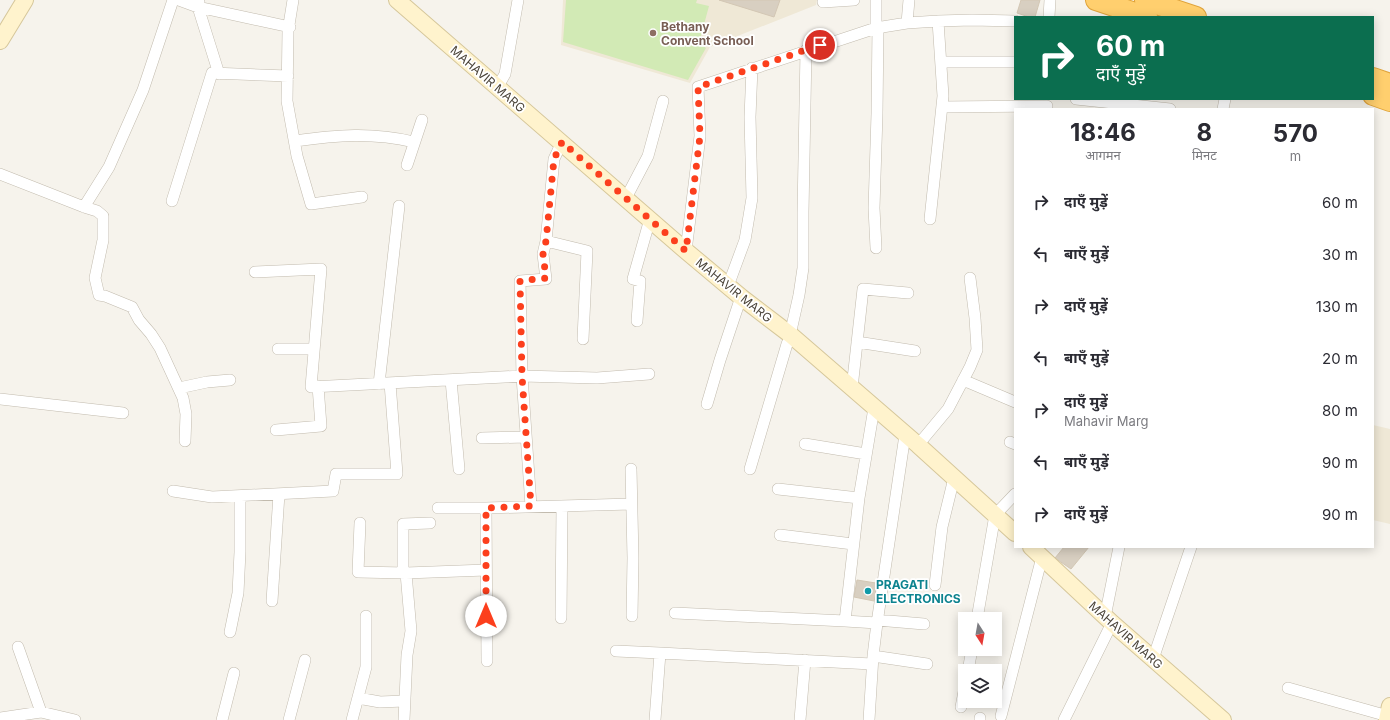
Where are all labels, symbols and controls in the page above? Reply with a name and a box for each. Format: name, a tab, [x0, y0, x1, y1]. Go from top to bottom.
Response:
place label: Bethany Convent School	[661, 19, 754, 48]
marker: Bethany Convent School	[648, 28, 658, 38]
pin	[803, 28, 837, 62]
text: 60 m	[1096, 29, 1165, 63]
icon: right	[1030, 32, 1082, 84]
icon: arrive	[809, 34, 831, 56]
street label: MAHAVIR MARG	[448, 43, 528, 115]
text: दाएँ मुड़ें	[1096, 63, 1146, 84]
text: 18:46	[1070, 118, 1136, 147]
text: 8	[1197, 118, 1212, 147]
text: 570	[1273, 119, 1318, 148]
text: आगमन	[1085, 147, 1121, 163]
text: मिनट	[1192, 147, 1217, 163]
text: m	[1290, 148, 1301, 164]
icon: right	[1030, 191, 1052, 213]
text: दाएँ मुड़ें	[1064, 192, 1108, 211]
text: 60 m	[1322, 193, 1358, 212]
icon: left	[1030, 243, 1052, 265]
text: बाएँ मुड़ें	[1064, 244, 1109, 263]
text: 30 m	[1322, 245, 1358, 264]
street label: MAHAVIR MARG	[693, 255, 775, 325]
icon: right	[1030, 295, 1052, 317]
text: दाएँ मुड़ें	[1064, 296, 1108, 315]
text: 130 m	[1316, 297, 1358, 316]
icon: left	[1030, 347, 1052, 369]
text: बाएँ मुड़ें	[1064, 348, 1109, 367]
text: 20 m	[1322, 349, 1358, 368]
text: दाएँ मुड़ें	[1064, 392, 1108, 411]
icon: right	[1030, 399, 1052, 421]
text: 80 m	[1322, 401, 1358, 420]
text: Mahavir Marg	[1064, 413, 1149, 429]
icon: left	[1030, 451, 1052, 473]
text: बाएँ मुड़ें	[1064, 452, 1109, 471]
text: 90 m	[1322, 453, 1358, 472]
icon: right	[1030, 503, 1052, 525]
text: दाएँ मुड़ें	[1064, 504, 1108, 523]
text: 90 m	[1322, 505, 1358, 524]
place label: PRAGATI ELECTRONICS	[876, 577, 961, 606]
marker: PRAGATI ELECTRONICS	[863, 586, 873, 596]
position arrow	[465, 595, 507, 637]
street label: MAHAVIR MARG	[1086, 598, 1166, 672]
north arrow	[958, 612, 1002, 656]
map controls	[958, 612, 1002, 708]
button: layers	[958, 664, 1002, 708]

